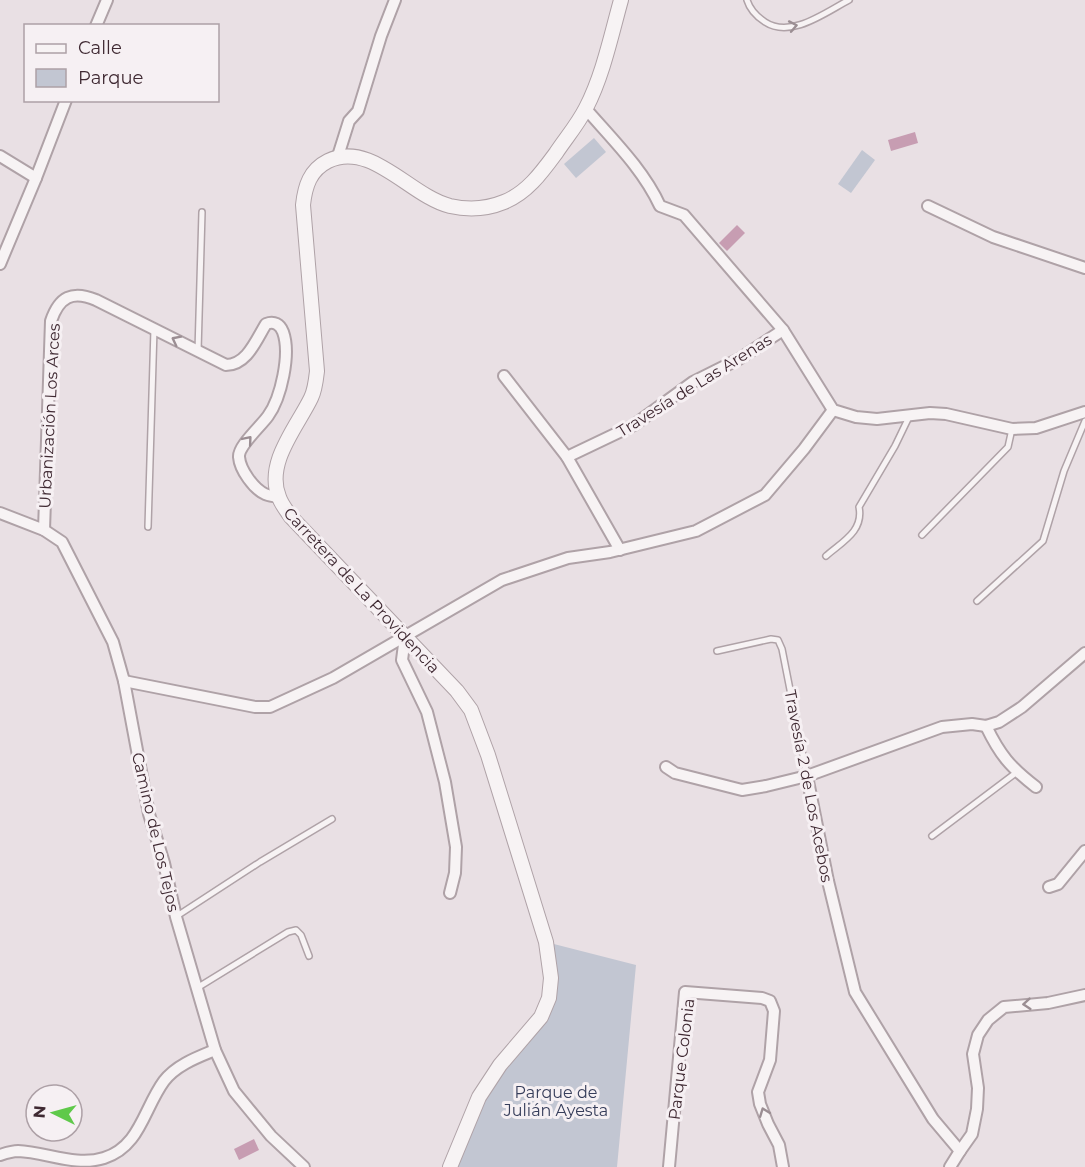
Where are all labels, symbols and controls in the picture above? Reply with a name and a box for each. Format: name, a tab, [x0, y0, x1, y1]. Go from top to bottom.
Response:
one-way arrow	[788, 20, 797, 32]
legend	[24, 24, 219, 102]
text: Calle	[78, 37, 122, 59]
text: Parque	[78, 67, 144, 89]
street label: Urbanización Los Arces	[35, 323, 64, 509]
street label: Travesía de Las Arenas	[613, 330, 775, 441]
one-way arrow	[172, 336, 182, 347]
one-way arrow	[241, 436, 252, 447]
street label: Carretera de La Providencia	[280, 503, 444, 677]
street label: Travesía 2 de Los Acebos	[781, 688, 837, 884]
street label: Camino de Los Tejos	[128, 751, 183, 914]
street label: Parque Colonia	[665, 997, 698, 1121]
one-way arrow	[1023, 998, 1032, 1011]
north arrow	[24, 1083, 84, 1143]
park label: Parque de Julián Ayesta	[503, 1083, 608, 1120]
text: N	[30, 1104, 50, 1119]
one-way arrow	[758, 1108, 771, 1118]

